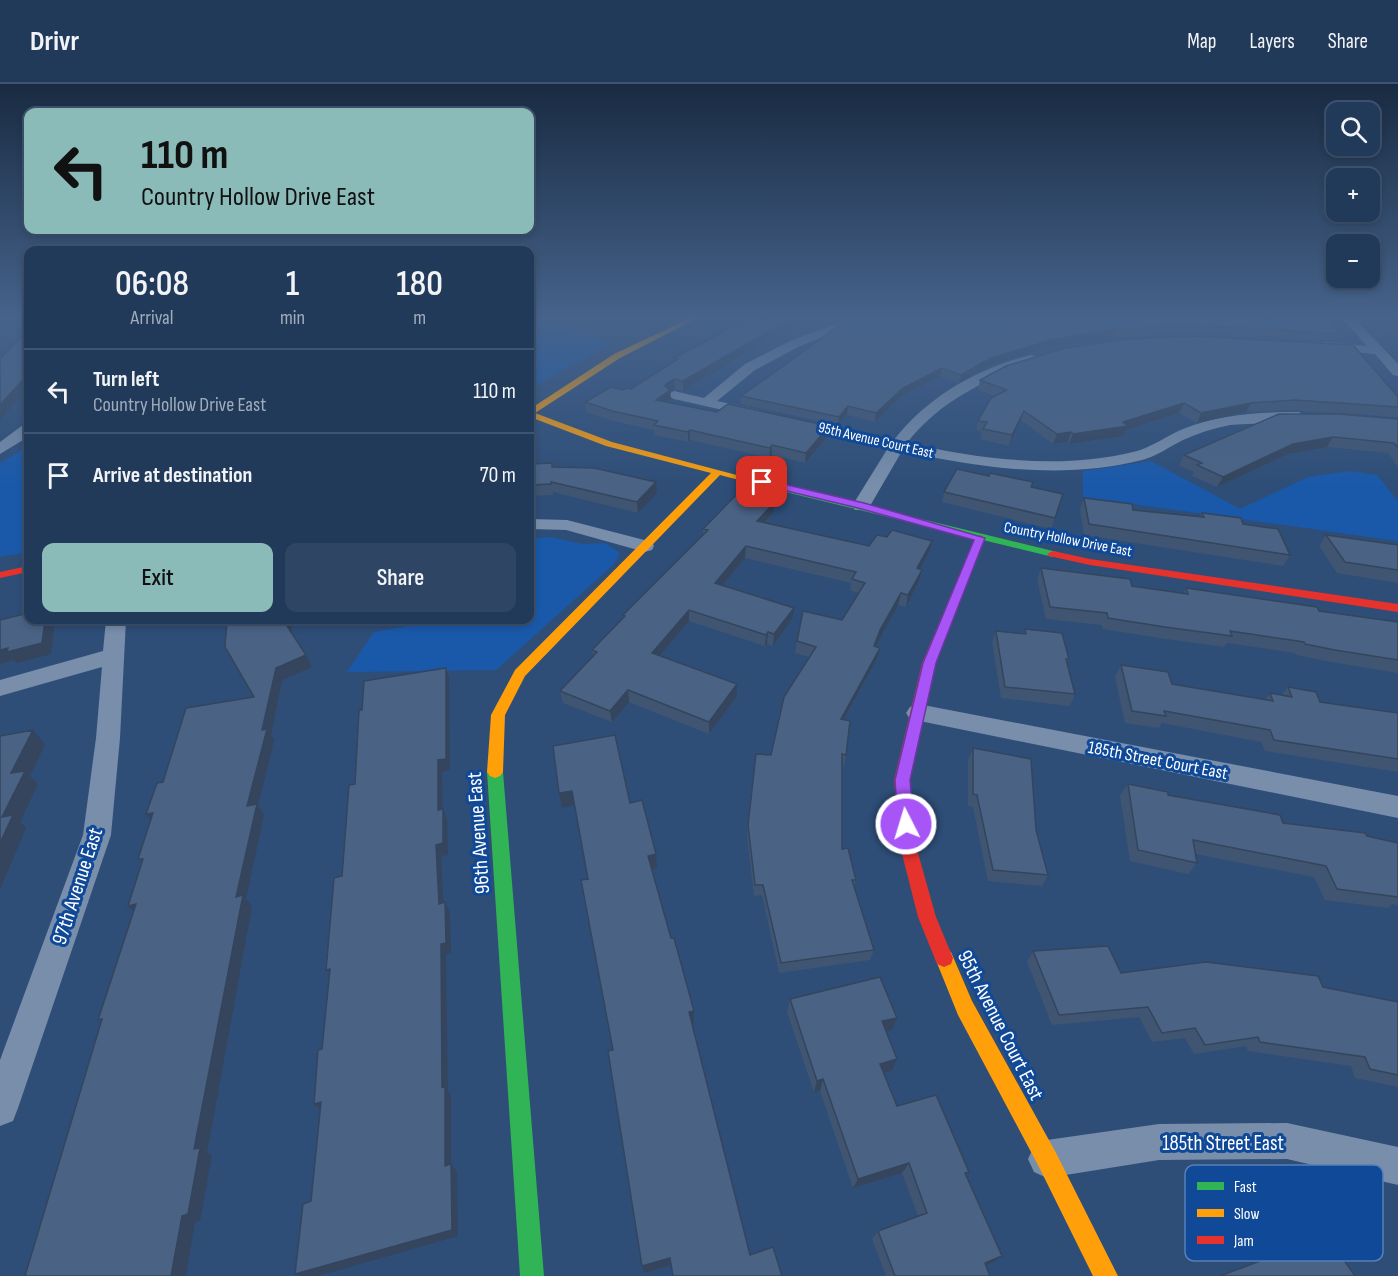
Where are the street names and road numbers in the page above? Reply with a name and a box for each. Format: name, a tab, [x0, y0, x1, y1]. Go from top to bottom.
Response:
street label: 95th Avenue Court East	[816, 418, 936, 463]
street label: Country Hollow Drive East	[1002, 518, 1134, 561]
street label: 185th Street Court East	[1086, 737, 1230, 784]
street label: 96th Avenue East	[462, 771, 495, 895]
street label: 97th Avenue East	[47, 824, 108, 948]
street label: 95th Avenue Court East	[952, 946, 1049, 1104]
street label: 185th Street East	[1162, 1131, 1284, 1156]

